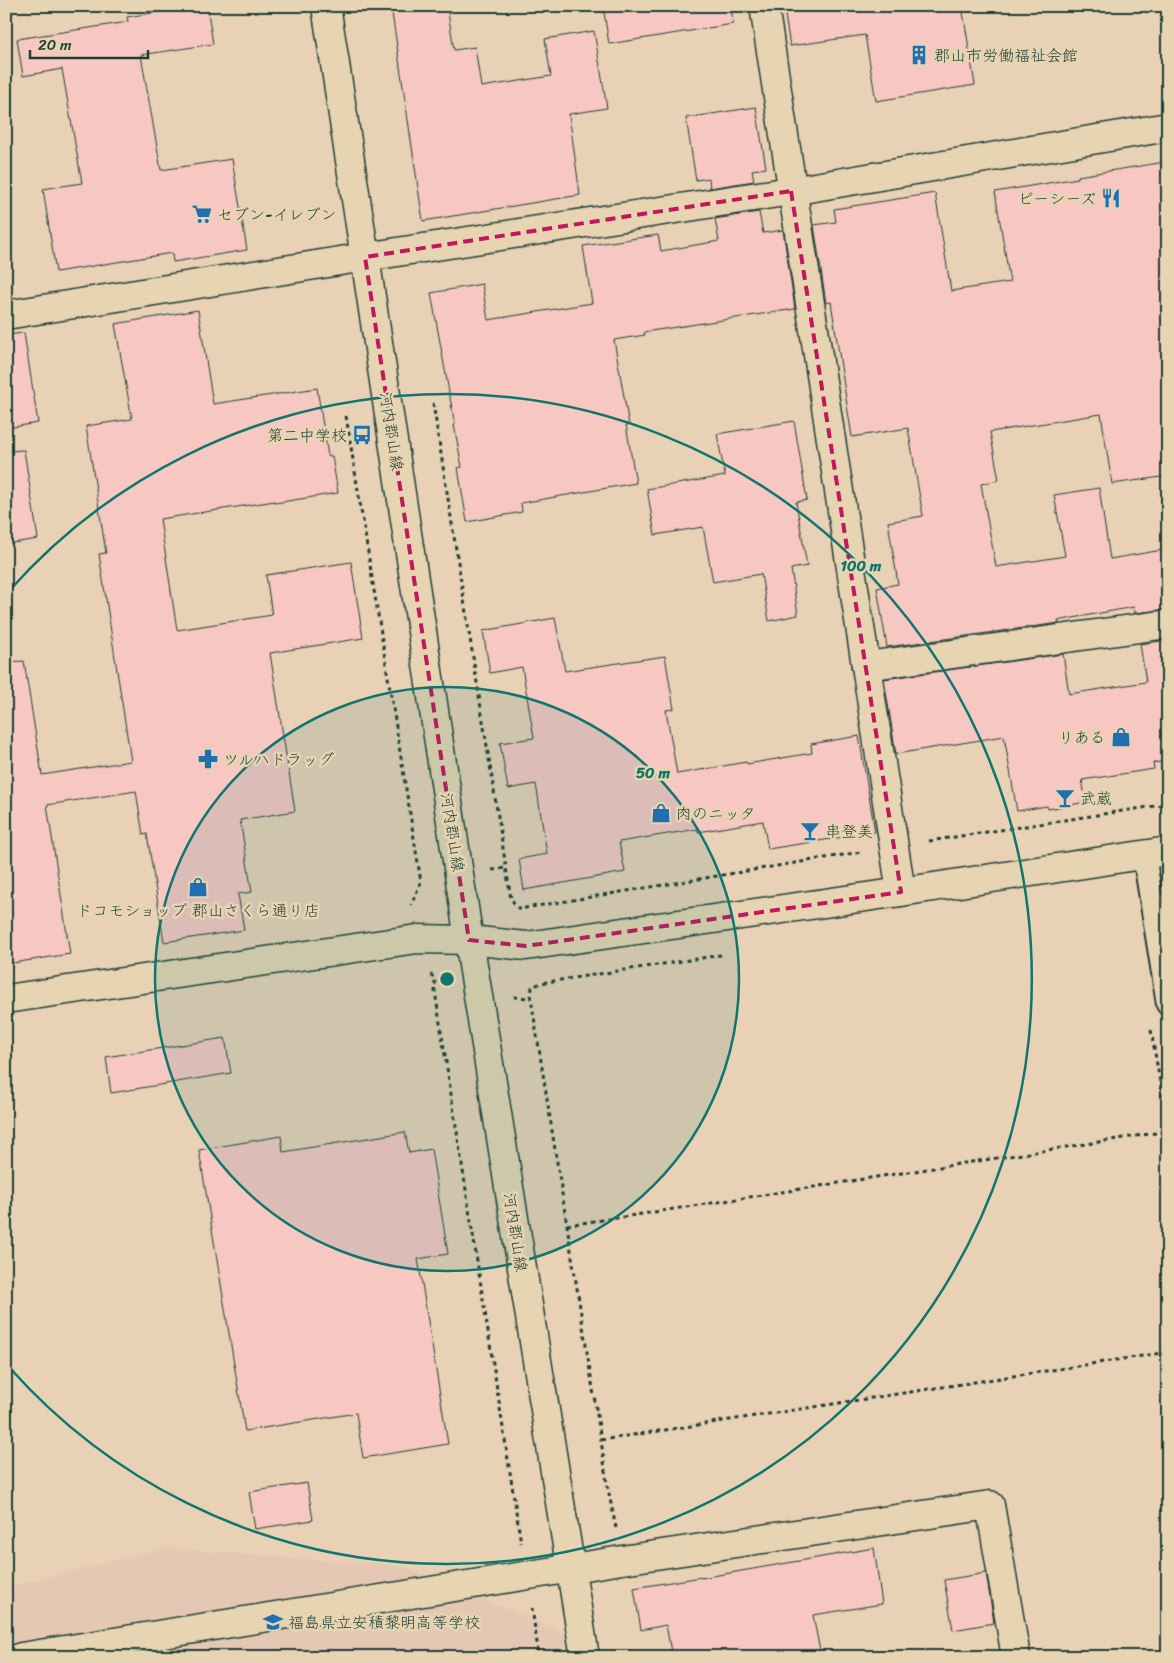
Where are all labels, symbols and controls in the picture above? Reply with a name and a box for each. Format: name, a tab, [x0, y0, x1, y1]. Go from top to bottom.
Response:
scale bar	[30, 28, 148, 60]
text: 20 m	[38, 32, 72, 58]
place label: 郡山市労働福祉会館	[934, 41, 1078, 70]
building icon: 郡山市労働福祉会館	[908, 44, 930, 66]
place label: ピーシーズ	[1018, 184, 1096, 213]
restaurant icon: ピーシーズ	[1100, 187, 1122, 209]
place label: セブン-イレブン	[217, 200, 336, 229]
supermarket icon: セブン-イレブン	[191, 203, 213, 225]
street label: 河内郡山線	[371, 389, 412, 473]
place label: 第二中学校	[267, 421, 347, 450]
bus stop icon: 第二中学校	[351, 424, 373, 446]
text: 100 m	[841, 553, 882, 579]
place label: りある	[1058, 723, 1106, 752]
shop icon: りある	[1110, 726, 1132, 748]
place label: ツルハドラッグ	[223, 745, 334, 774]
pharmacy icon: ツルハドラッグ	[197, 748, 219, 770]
text: 50 m	[636, 760, 671, 786]
place label: 武蔵	[1080, 784, 1112, 813]
bar icon: 武蔵	[1054, 787, 1076, 809]
street label: 河内郡山線	[432, 790, 473, 874]
place label: 肉のニッタ	[676, 799, 756, 828]
shop icon: 肉のニッタ	[650, 802, 672, 824]
place label: 串登美	[825, 817, 873, 846]
bar icon: 串登美	[799, 820, 821, 842]
shop icon: ドコモショップ 郡山さくら通り店	[187, 876, 209, 898]
place label: ドコモショップ 郡山さくら通り店	[76, 896, 320, 925]
centre of rings	[438, 970, 456, 988]
street label: 河内郡山線	[495, 1190, 536, 1274]
place label: 福島県立安積黎明高等学校	[288, 1608, 480, 1637]
school or university icon: 福島県立安積黎明高等学校	[262, 1611, 284, 1633]

